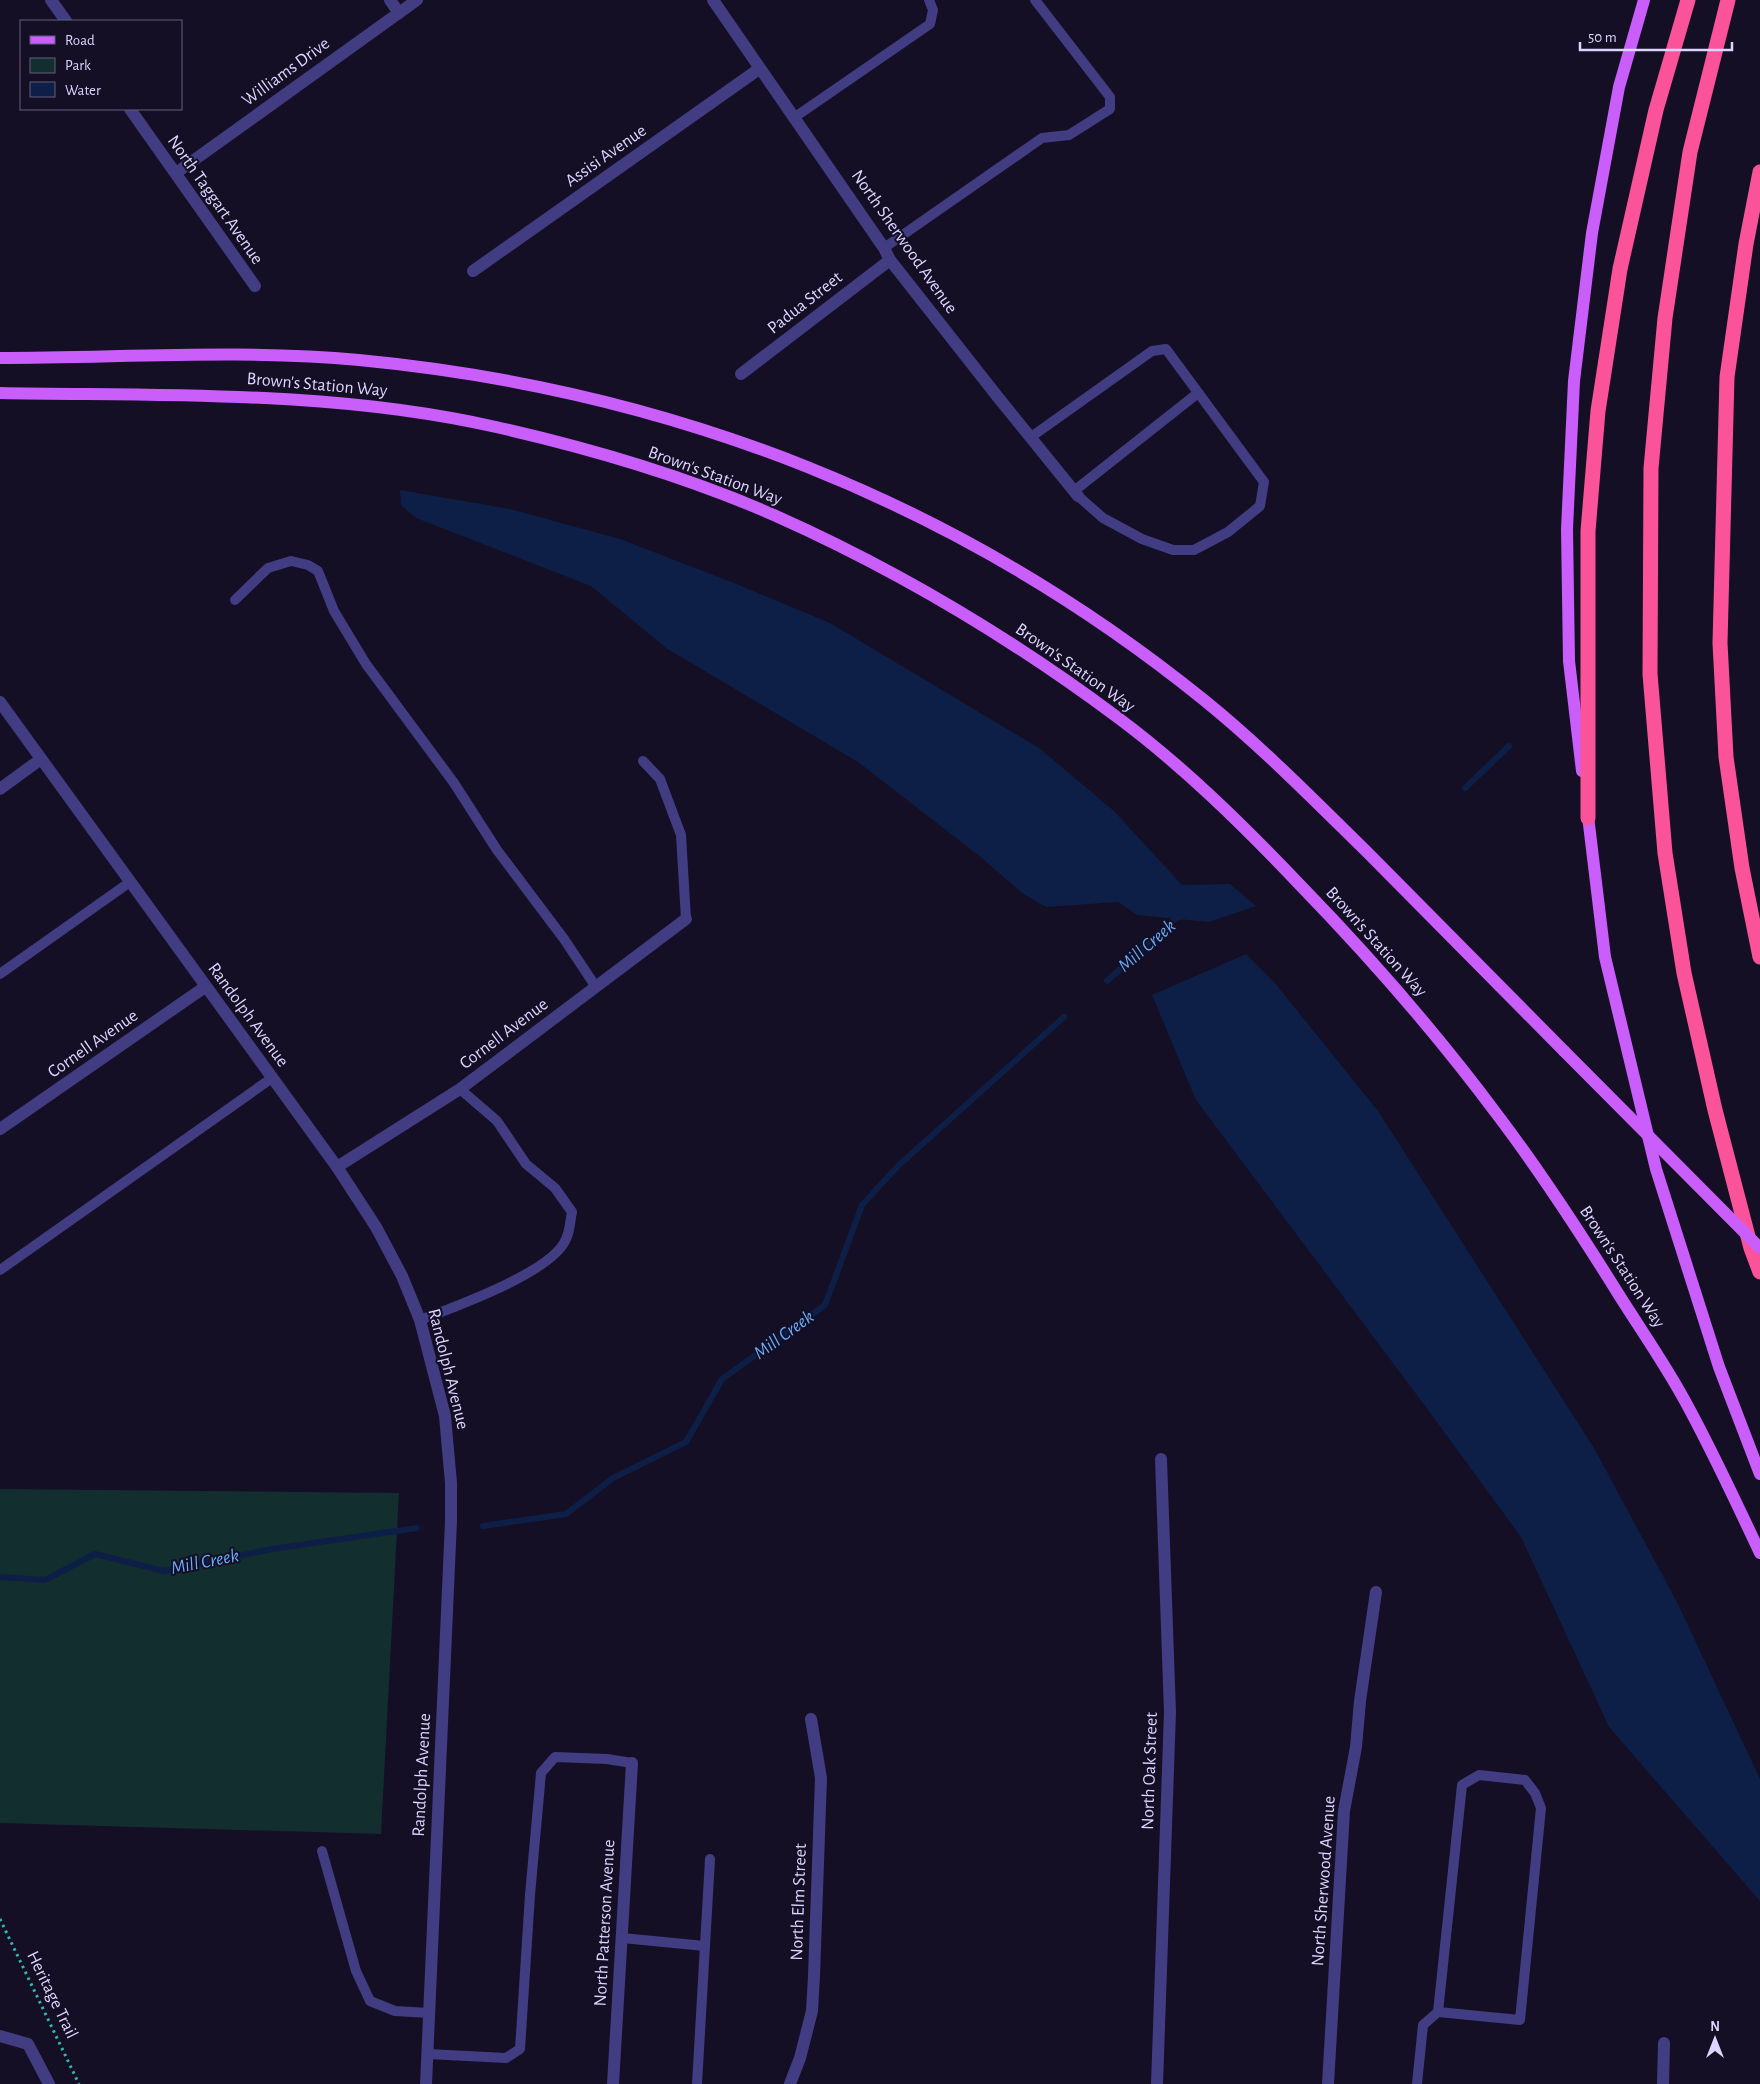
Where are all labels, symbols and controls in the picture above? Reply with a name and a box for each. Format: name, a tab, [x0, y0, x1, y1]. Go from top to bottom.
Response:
legend	[20, 20, 182, 110]
scale bar	[1580, 20, 1732, 52]
text: 50 m	[1588, 30, 1617, 45]
text: Road	[65, 33, 95, 48]
street label: Williams Drive	[239, 34, 333, 110]
text: Park	[65, 58, 91, 73]
text: Water	[65, 83, 101, 98]
street label: Assisi Avenue	[562, 122, 650, 190]
street label: North Taggart Avenue	[164, 132, 266, 268]
street label: North Sherwood Avenue	[848, 167, 960, 317]
street label: Padua Street	[764, 268, 846, 338]
street label: Brown's Station Way	[246, 370, 388, 400]
street label: Brown's Station Way	[646, 443, 785, 509]
street label: Brown's Station Way	[1012, 620, 1138, 716]
street label: Brown's Station Way	[1322, 884, 1430, 1001]
water label: Mill Creek	[1115, 916, 1179, 976]
street label: Randolph Avenue	[204, 960, 292, 1070]
street label: Cornell Avenue	[456, 995, 552, 1073]
street label: Cornell Avenue	[45, 1006, 141, 1082]
street label: Brown's Station Way	[1576, 1203, 1668, 1331]
street label: Randolph Avenue	[424, 1307, 472, 1431]
water label: Mill Creek	[750, 1307, 818, 1363]
water label: Mill Creek	[169, 1546, 241, 1578]
street label: North Oak Street	[1139, 1712, 1161, 1830]
street label: Randolph Avenue	[410, 1713, 434, 1837]
street label: North Sherwood Avenue	[1309, 1795, 1339, 1967]
street label: North Patterson Avenue	[592, 1839, 618, 2007]
street label: North Elm Street	[788, 1843, 810, 1961]
street label: Heritage Trail	[23, 1948, 81, 2042]
north arrow	[1690, 2014, 1740, 2064]
text: N	[1710, 2020, 1720, 2034]

